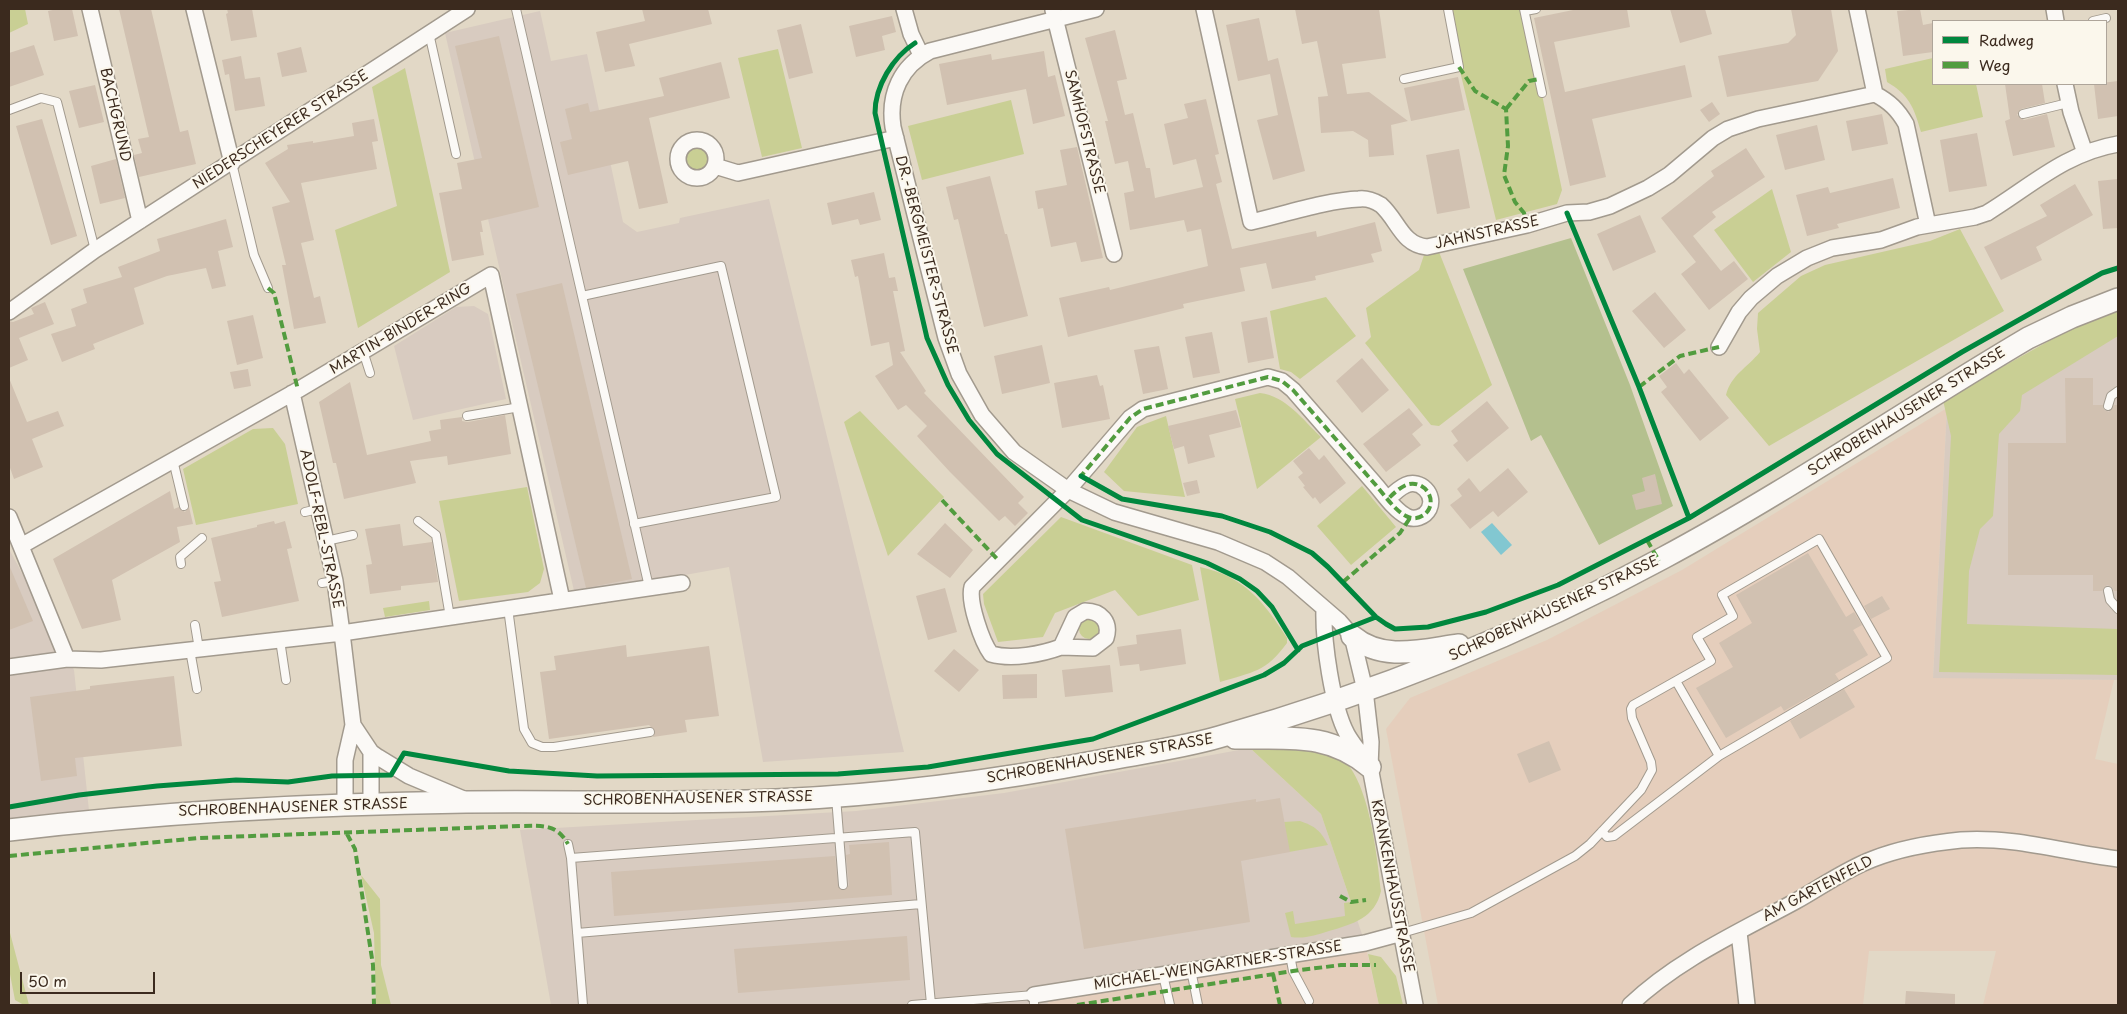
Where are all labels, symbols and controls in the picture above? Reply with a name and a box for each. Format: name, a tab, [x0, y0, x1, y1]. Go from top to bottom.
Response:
legend	[1932, 20, 2107, 85]
text: Radweg	[1979, 28, 2034, 51]
text: Weg	[1979, 53, 2010, 76]
street label: BACHGRUND	[96, 66, 134, 164]
street label: NIEDERSCHEYERER STRASSE	[190, 67, 372, 193]
street label: SAMHOFSTRASSE	[1060, 68, 1108, 196]
street label: DR.-BERGMEISTER-STRASSE	[891, 154, 961, 356]
street label: JAHNSTRASSE	[1433, 213, 1541, 253]
street label: MARTIN-BINDER-RING	[327, 280, 475, 378]
street label: SCHROBENHAUSENER STRASSE	[1805, 344, 2009, 480]
street label: ADOLF-REBL-STRASSE	[296, 448, 346, 610]
street label: SCHROBENHAUSENER STRASSE	[1446, 553, 1662, 665]
street label: SCHROBENHAUSENER STRASSE	[985, 731, 1215, 787]
street label: SCHROBENHAUSENER STRASSE	[583, 789, 813, 809]
street label: SCHROBENHAUSENER STRASSE	[178, 796, 408, 820]
street label: KRANKENHAUSSTRASSE	[1367, 798, 1417, 974]
street label: AM GARTENFELD	[1760, 853, 1876, 925]
street label: MICHAEL-WEINGARTNER-STRASSE	[1093, 938, 1343, 994]
scale bar	[22, 962, 158, 994]
text: 50 m	[28, 969, 67, 992]

